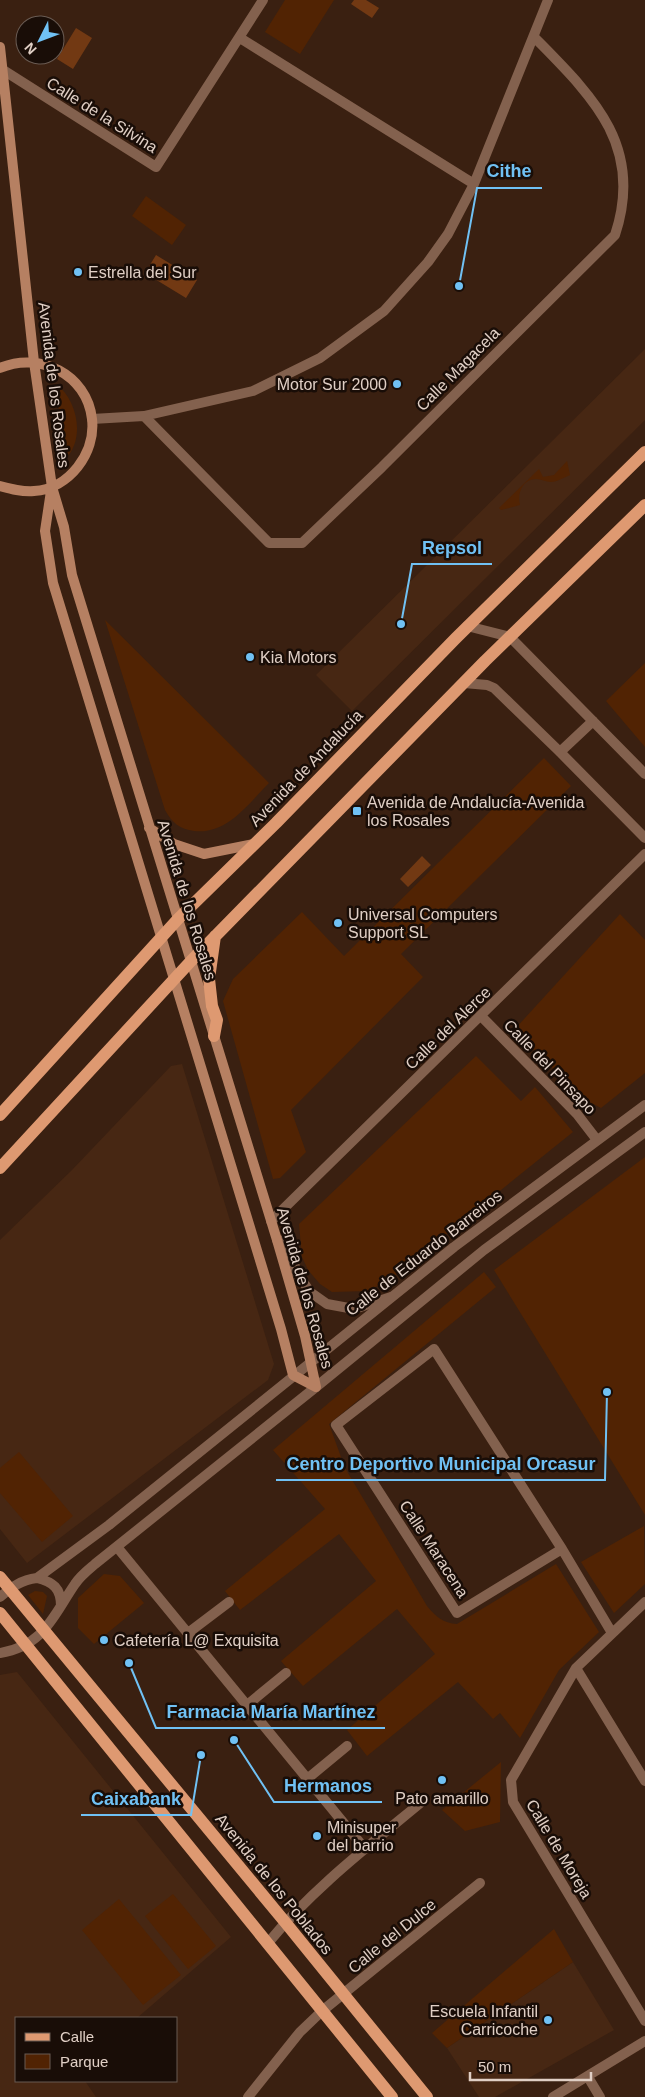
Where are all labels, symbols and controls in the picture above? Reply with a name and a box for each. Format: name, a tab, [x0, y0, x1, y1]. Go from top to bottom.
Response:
north arrow	[15, 15, 65, 65]
text: N	[21, 40, 40, 58]
street label: Calle de la Silvina	[44, 74, 161, 156]
callout: Cithe	[477, 155, 542, 188]
text: Cithe	[487, 161, 532, 181]
place label: Estrella del Sur	[88, 264, 197, 281]
marker: Estrella del Sur	[72, 266, 84, 278]
street label: Avenida de los Rosales	[35, 301, 73, 469]
street label: Calle Magacela	[413, 324, 503, 414]
place label: Motor Sur 2000	[277, 376, 387, 393]
marker: Motor Sur 2000	[391, 378, 403, 390]
callout: Repsol	[412, 531, 492, 564]
text: Repsol	[422, 538, 482, 558]
place label: Kia Motors	[260, 649, 336, 666]
marker: Kia Motors	[244, 651, 256, 663]
street label: Avenida de Andalucía	[246, 706, 366, 829]
place label: Avenida de Andalucía-Avenida los Rosales	[367, 794, 584, 829]
marker: Avenida de Andalucía-Avenida los Rosales	[351, 805, 363, 817]
street label: Avenida de los Rosales	[154, 818, 220, 982]
place label: Universal Computers Support SL	[348, 906, 497, 941]
marker: Universal Computers Support SL	[332, 917, 344, 929]
street label: Calle del Alerce	[402, 983, 494, 1073]
street label: Calle del Pinsapo	[501, 1016, 599, 1118]
street label: Calle de Eduardo Barreiros	[343, 1187, 505, 1319]
street label: Avenida de los Rosales	[274, 1205, 336, 1371]
callout: Centro Deportivo Municipal Orcasur	[276, 1447, 605, 1480]
text: Centro Deportivo Municipal Orcasur	[286, 1454, 596, 1474]
street label: Calle Maracena	[396, 1497, 472, 1601]
place label: Cafetería L@ Exquisita	[114, 1632, 279, 1649]
marker: Cafetería L@ Exquisita	[98, 1634, 110, 1646]
callout: Farmacia María Martínez	[156, 1695, 385, 1728]
text: Farmacia María Martínez	[166, 1702, 376, 1722]
callout: Hermanos	[274, 1769, 382, 1802]
marker: Pato amarillo	[436, 1774, 448, 1786]
text: Hermanos	[284, 1776, 372, 1796]
callout: Caixabank	[81, 1782, 191, 1815]
text: Caixabank	[91, 1789, 182, 1809]
place label: Pato amarillo	[395, 1790, 489, 1807]
street label: Calle de Moreja	[523, 1797, 595, 1901]
street label: Avenida de los Poblados	[212, 1810, 336, 1958]
place label: Minisuper del barrio	[327, 1819, 397, 1854]
marker: Minisuper del barrio	[311, 1830, 323, 1842]
street label: Calle del Dulce	[345, 1895, 439, 1976]
place label: Escuela Infantil Carricoche	[429, 2003, 538, 2038]
marker: Escuela Infantil Carricoche	[542, 2014, 554, 2026]
legend	[15, 2017, 178, 2082]
text: Calle	[60, 2028, 94, 2045]
scale bar	[470, 2050, 591, 2082]
text: Parque	[60, 2053, 108, 2070]
text: 50 m	[478, 2058, 511, 2075]

